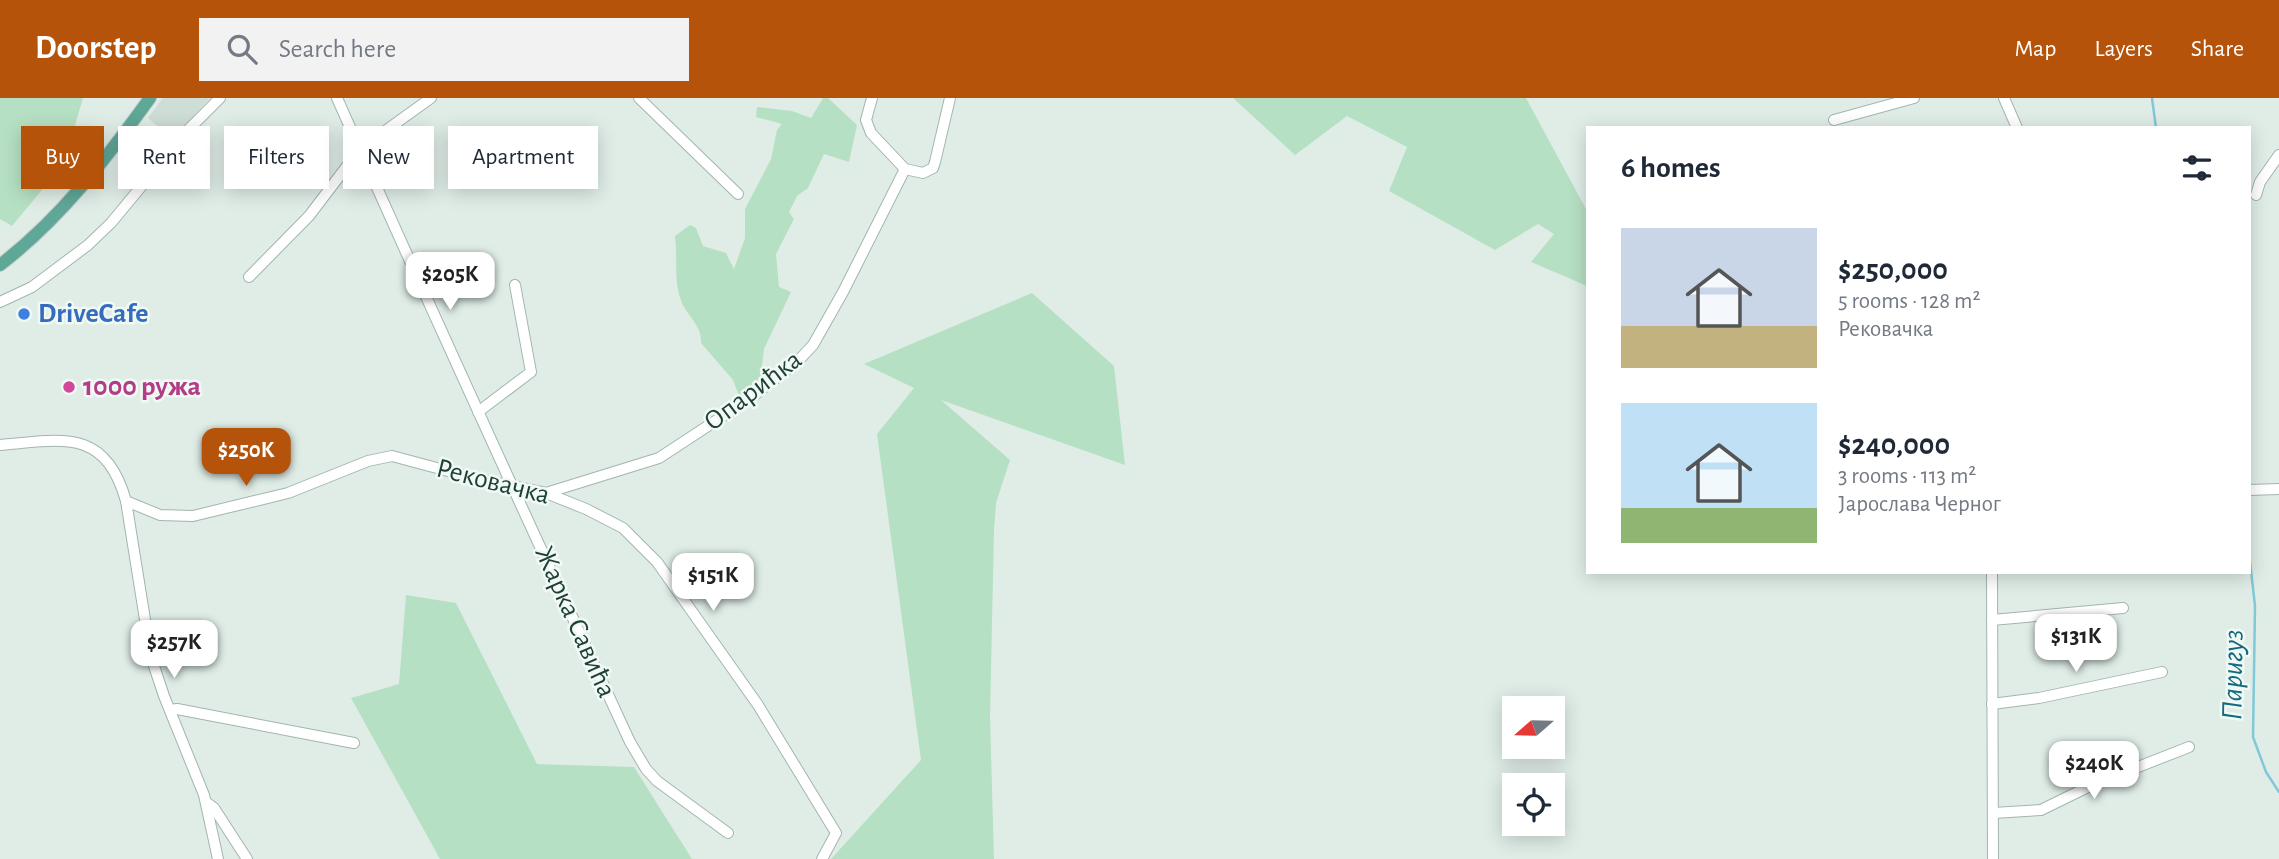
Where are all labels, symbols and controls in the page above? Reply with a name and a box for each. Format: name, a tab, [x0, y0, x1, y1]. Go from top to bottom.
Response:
search box	[199, 18, 689, 81]
icon: search	[223, 30, 261, 68]
text: Doorstep	[35, 32, 157, 65]
text: Search here	[279, 36, 396, 62]
text: Map	[2014, 37, 2056, 61]
text: Layers	[2094, 37, 2153, 61]
text: Share	[2191, 37, 2244, 61]
chip: Buy	[21, 126, 104, 189]
chip: Rent	[118, 126, 210, 189]
chip: Filters	[224, 126, 329, 189]
chip: New	[343, 126, 434, 189]
chip: Apartment	[448, 126, 598, 189]
icon: filters	[2178, 149, 2216, 187]
text: 6 homes	[1621, 153, 1721, 183]
pin: $205K	[401, 252, 499, 312]
text: $250,000	[1838, 255, 1948, 285]
icon: home	[1677, 256, 1761, 340]
text: $205K	[422, 263, 478, 286]
text: 5 rooms · 128 m²	[1838, 290, 1980, 313]
place label: DriveCafe	[38, 300, 148, 328]
marker: DriveCafe	[16, 306, 32, 322]
text: Рековачка	[1838, 318, 1933, 341]
street label: Опарићка	[699, 345, 807, 437]
place label: 1000 ружа	[83, 373, 201, 401]
marker: 1000 ружа	[61, 379, 77, 395]
pin: $250K	[197, 428, 295, 488]
text: $240,000	[1838, 430, 1950, 460]
icon: home	[1677, 431, 1761, 515]
text: $250K	[218, 439, 274, 462]
street label: Рековачка	[433, 454, 553, 510]
text: 3 rooms · 113 m²	[1838, 465, 1976, 488]
text: Јарослава Черног	[1838, 493, 2001, 516]
street label: Жарка Савића	[529, 542, 621, 702]
pin: $151K	[664, 554, 762, 613]
text: $151K	[688, 564, 738, 587]
pin: $131K	[2027, 614, 2125, 674]
pin: $257K	[125, 620, 223, 680]
text: $131K	[2051, 625, 2101, 648]
water label: Паригуз	[2217, 629, 2249, 721]
text: $257K	[147, 631, 201, 654]
north arrow	[1502, 696, 1564, 760]
map controls	[1502, 696, 1565, 836]
pin: $240K	[2045, 742, 2143, 801]
text: $240K	[2065, 752, 2123, 775]
button: locate	[1502, 773, 1565, 836]

